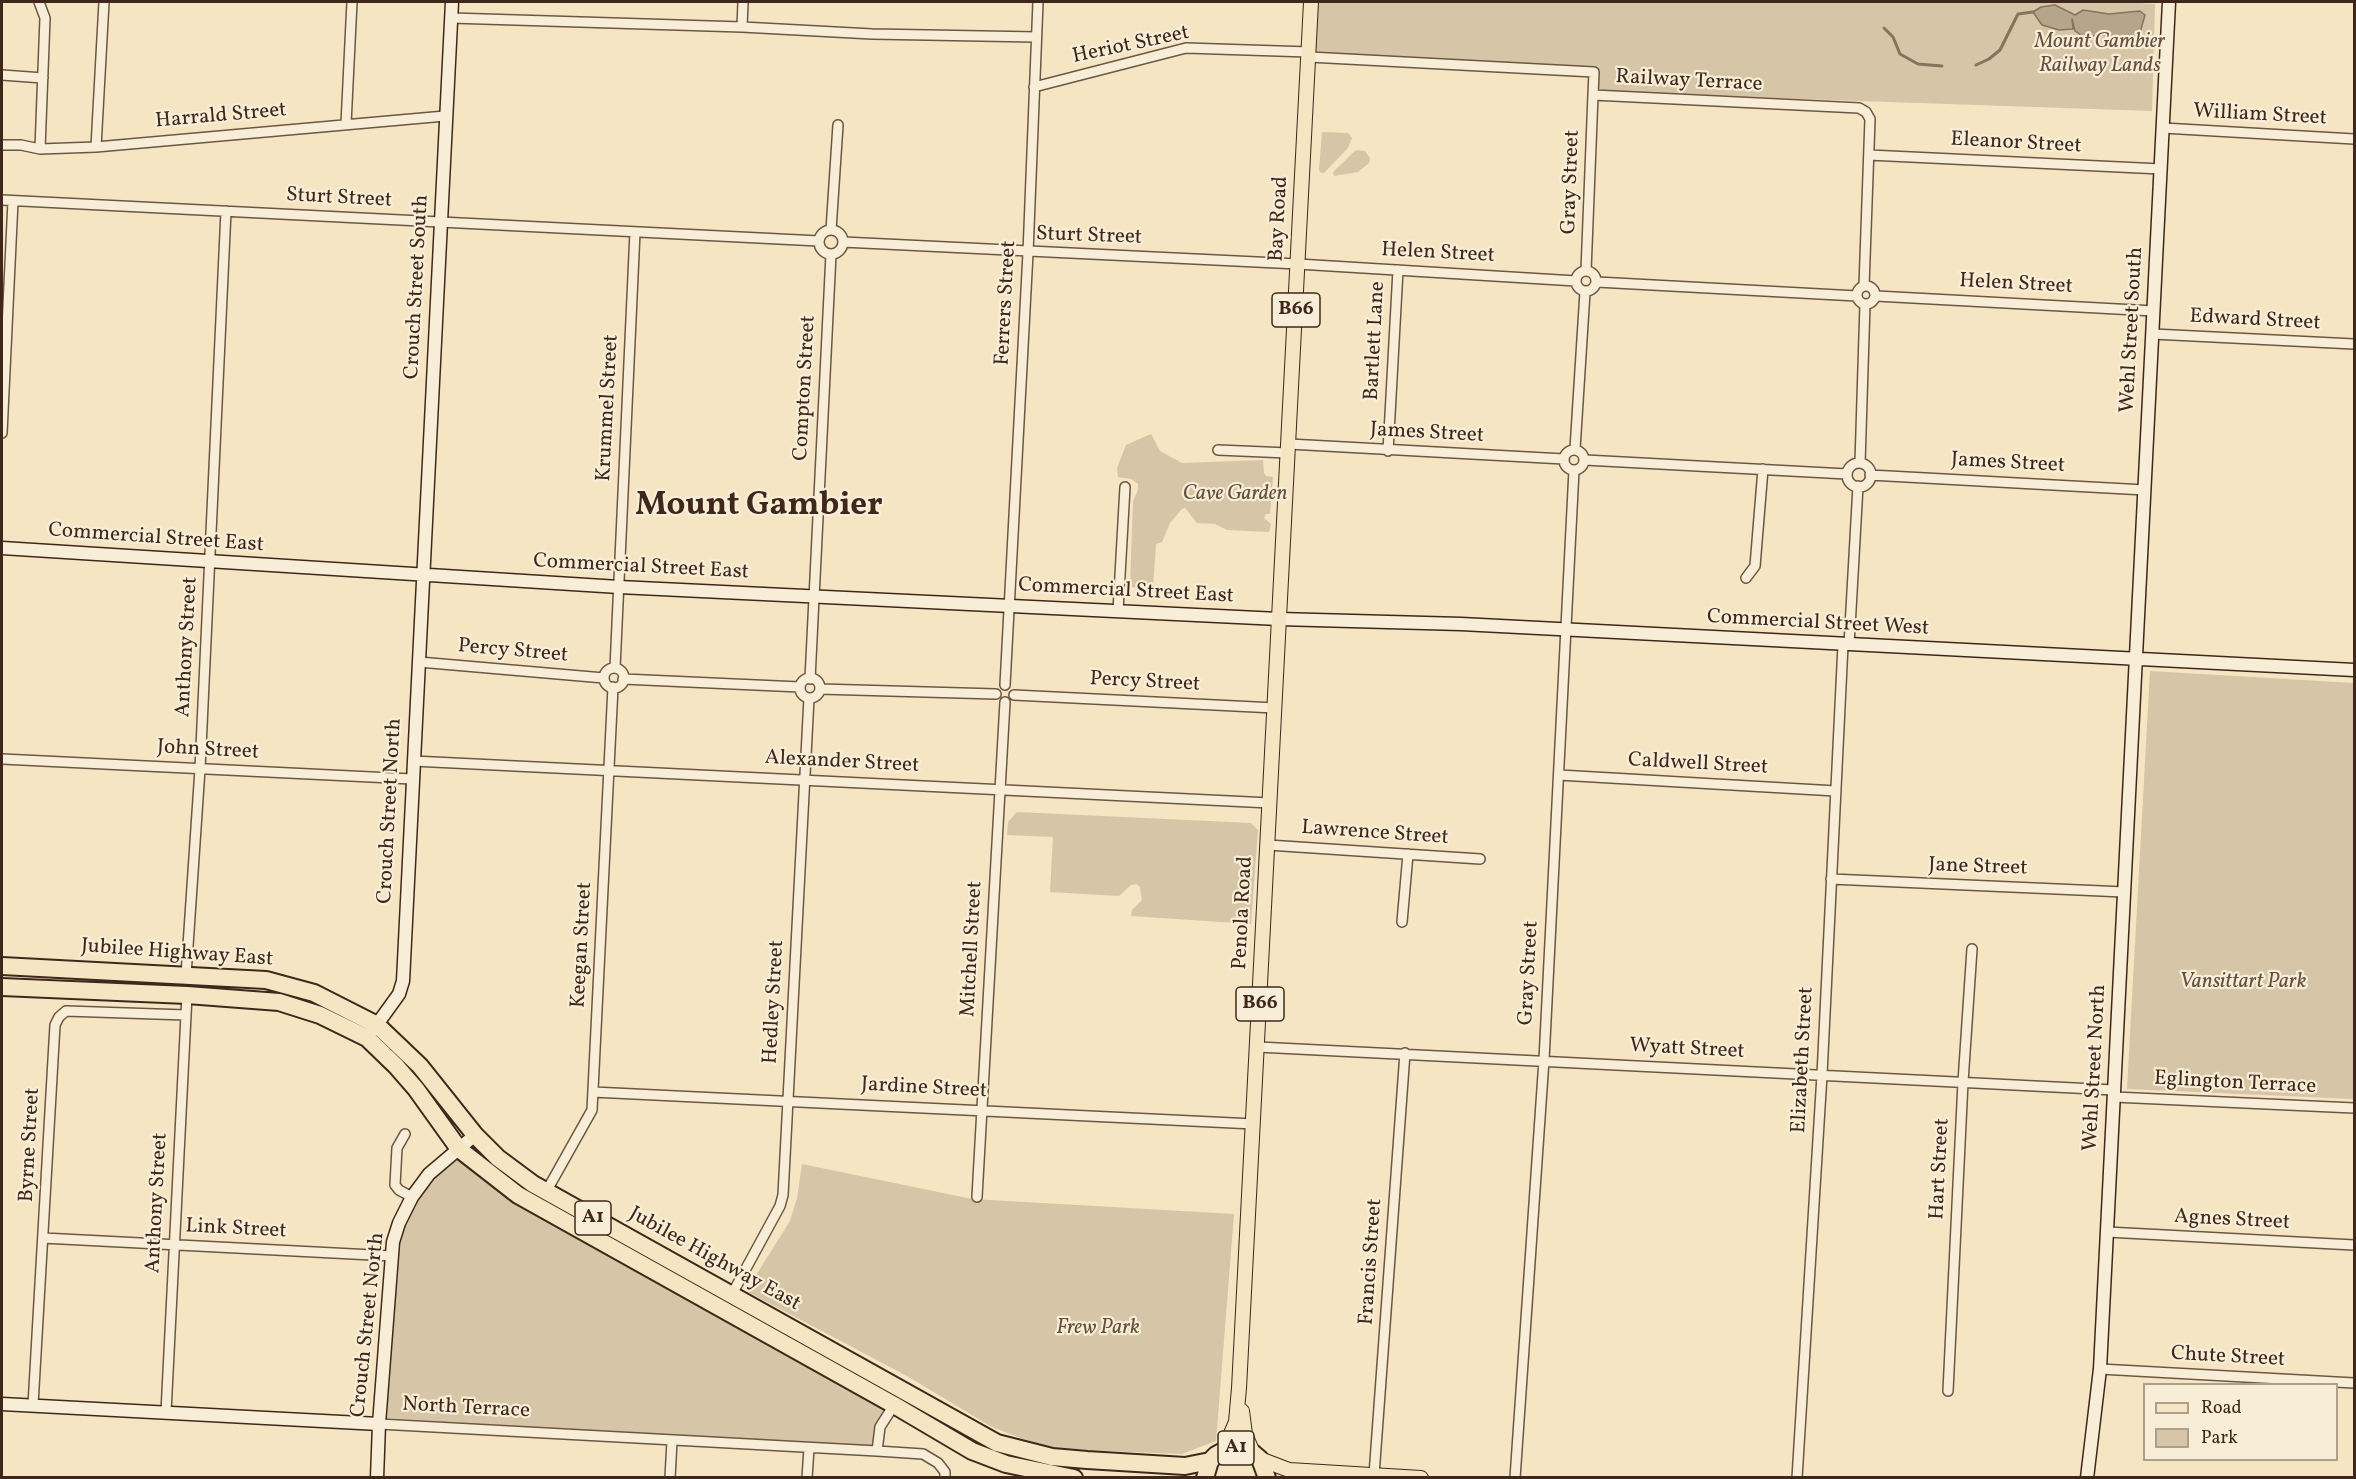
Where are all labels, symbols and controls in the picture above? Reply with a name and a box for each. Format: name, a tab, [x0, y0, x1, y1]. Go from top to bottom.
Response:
street label: Heriot Street	[1070, 21, 1192, 71]
park label: Mount Gambier Railway Lands	[2035, 30, 2165, 80]
street label: Railway Terrace	[1615, 66, 1763, 98]
street label: Harrald Street	[154, 99, 288, 135]
street label: William Street	[2192, 100, 2328, 132]
street label: Eleanor Street	[1950, 128, 2082, 160]
street label: Gray Street	[1558, 129, 1586, 235]
street label: Bay Road	[1265, 175, 1295, 263]
street label: Sturt Street	[285, 184, 393, 214]
street label: Crouch Street South	[401, 194, 435, 380]
street label: Sturt Street	[1035, 223, 1143, 251]
street label: Helen Street	[1381, 238, 1495, 270]
street label: Ferrers Street	[991, 240, 1023, 366]
street label: Wehl Street South	[2116, 246, 2150, 414]
street label: Helen Street	[1959, 269, 2073, 301]
street label: Bartlett Lane	[1360, 281, 1392, 401]
road number: B66	[1272, 293, 1320, 327]
street label: Edward Street	[2189, 305, 2321, 337]
street label: Compton Street	[790, 315, 822, 461]
street label: Krummel Street	[593, 334, 625, 482]
street label: James Street	[1369, 418, 1485, 450]
street label: James Street	[1950, 448, 2066, 480]
park label: Cave Garden	[1183, 482, 1287, 508]
district label: Mount Gambier	[635, 488, 883, 528]
street label: Commercial Street East	[47, 519, 265, 559]
street label: Commercial Street East	[532, 550, 750, 586]
street label: Commercial Street East	[1017, 574, 1235, 610]
street label: Anthony Street	[172, 576, 204, 718]
street label: Commercial Street West	[1706, 606, 1930, 642]
street label: Percy Street	[457, 635, 569, 669]
street label: Percy Street	[1089, 668, 1201, 698]
street label: Crouch Street North	[374, 718, 408, 904]
street label: John Street	[156, 736, 260, 766]
street label: Alexander Street	[764, 746, 920, 780]
street label: Caldwell Street	[1627, 749, 1769, 781]
street label: Lawrence Street	[1300, 816, 1450, 852]
street label: Jane Street	[1928, 854, 2028, 882]
street label: Penola Road	[1228, 856, 1260, 970]
street label: Mitchell Street	[957, 880, 989, 1018]
street label: Keegan Street	[567, 881, 599, 1009]
street label: Gray Street	[1515, 920, 1545, 1026]
street label: Jubilee Highway East	[80, 935, 274, 973]
street label: Hedley Street	[759, 939, 791, 1065]
park label: Vansittart Park	[2180, 970, 2306, 996]
street label: Wehl Street North	[2079, 984, 2113, 1152]
street label: Elizabeth Street	[1788, 986, 1820, 1134]
road number: B66	[1236, 987, 1284, 1021]
street label: Wyatt Street	[1629, 1034, 1745, 1066]
street label: Eglington Terrace	[2153, 1067, 2317, 1101]
street label: Jardine Street	[860, 1073, 988, 1105]
street label: Byrne Street	[15, 1087, 47, 1203]
street label: Hart Street	[1926, 1118, 1956, 1220]
street label: Anthony Street	[142, 1132, 174, 1274]
street label: Francis Street	[1355, 1198, 1389, 1326]
road number: A1	[575, 1201, 611, 1235]
street label: Jubilee Highway East	[624, 1202, 804, 1318]
street label: Agnes Street	[2173, 1205, 2291, 1237]
street label: Link Street	[185, 1215, 287, 1245]
street label: Crouch Street North	[347, 1231, 391, 1419]
park label: Frew Park	[1056, 1316, 1140, 1342]
street label: Chute Street	[2170, 1342, 2286, 1374]
legend	[2143, 1383, 2338, 1461]
street label: North Terrace	[402, 1393, 530, 1425]
text: Road	[2201, 1396, 2242, 1421]
text: Park	[2201, 1426, 2238, 1451]
road number: A1	[1218, 1431, 1254, 1465]

